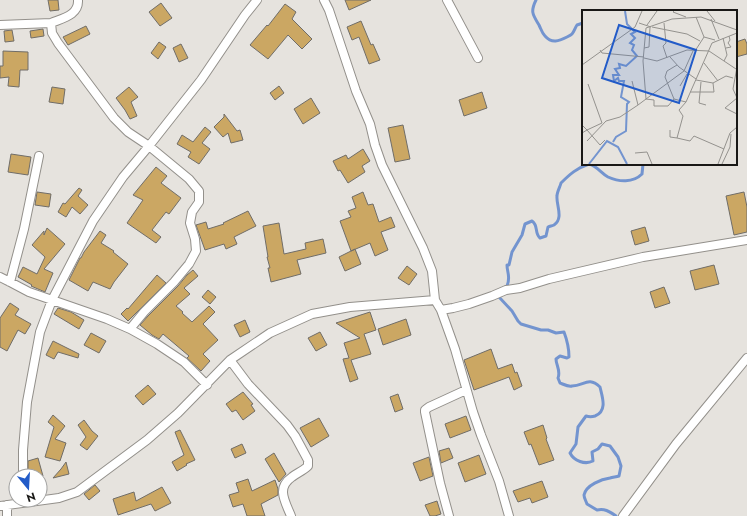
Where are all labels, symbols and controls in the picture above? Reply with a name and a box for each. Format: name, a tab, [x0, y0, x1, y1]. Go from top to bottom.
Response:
inset map	[582, 10, 737, 165]
north arrow	[8, 468, 48, 508]
text: N	[24, 489, 38, 506]

